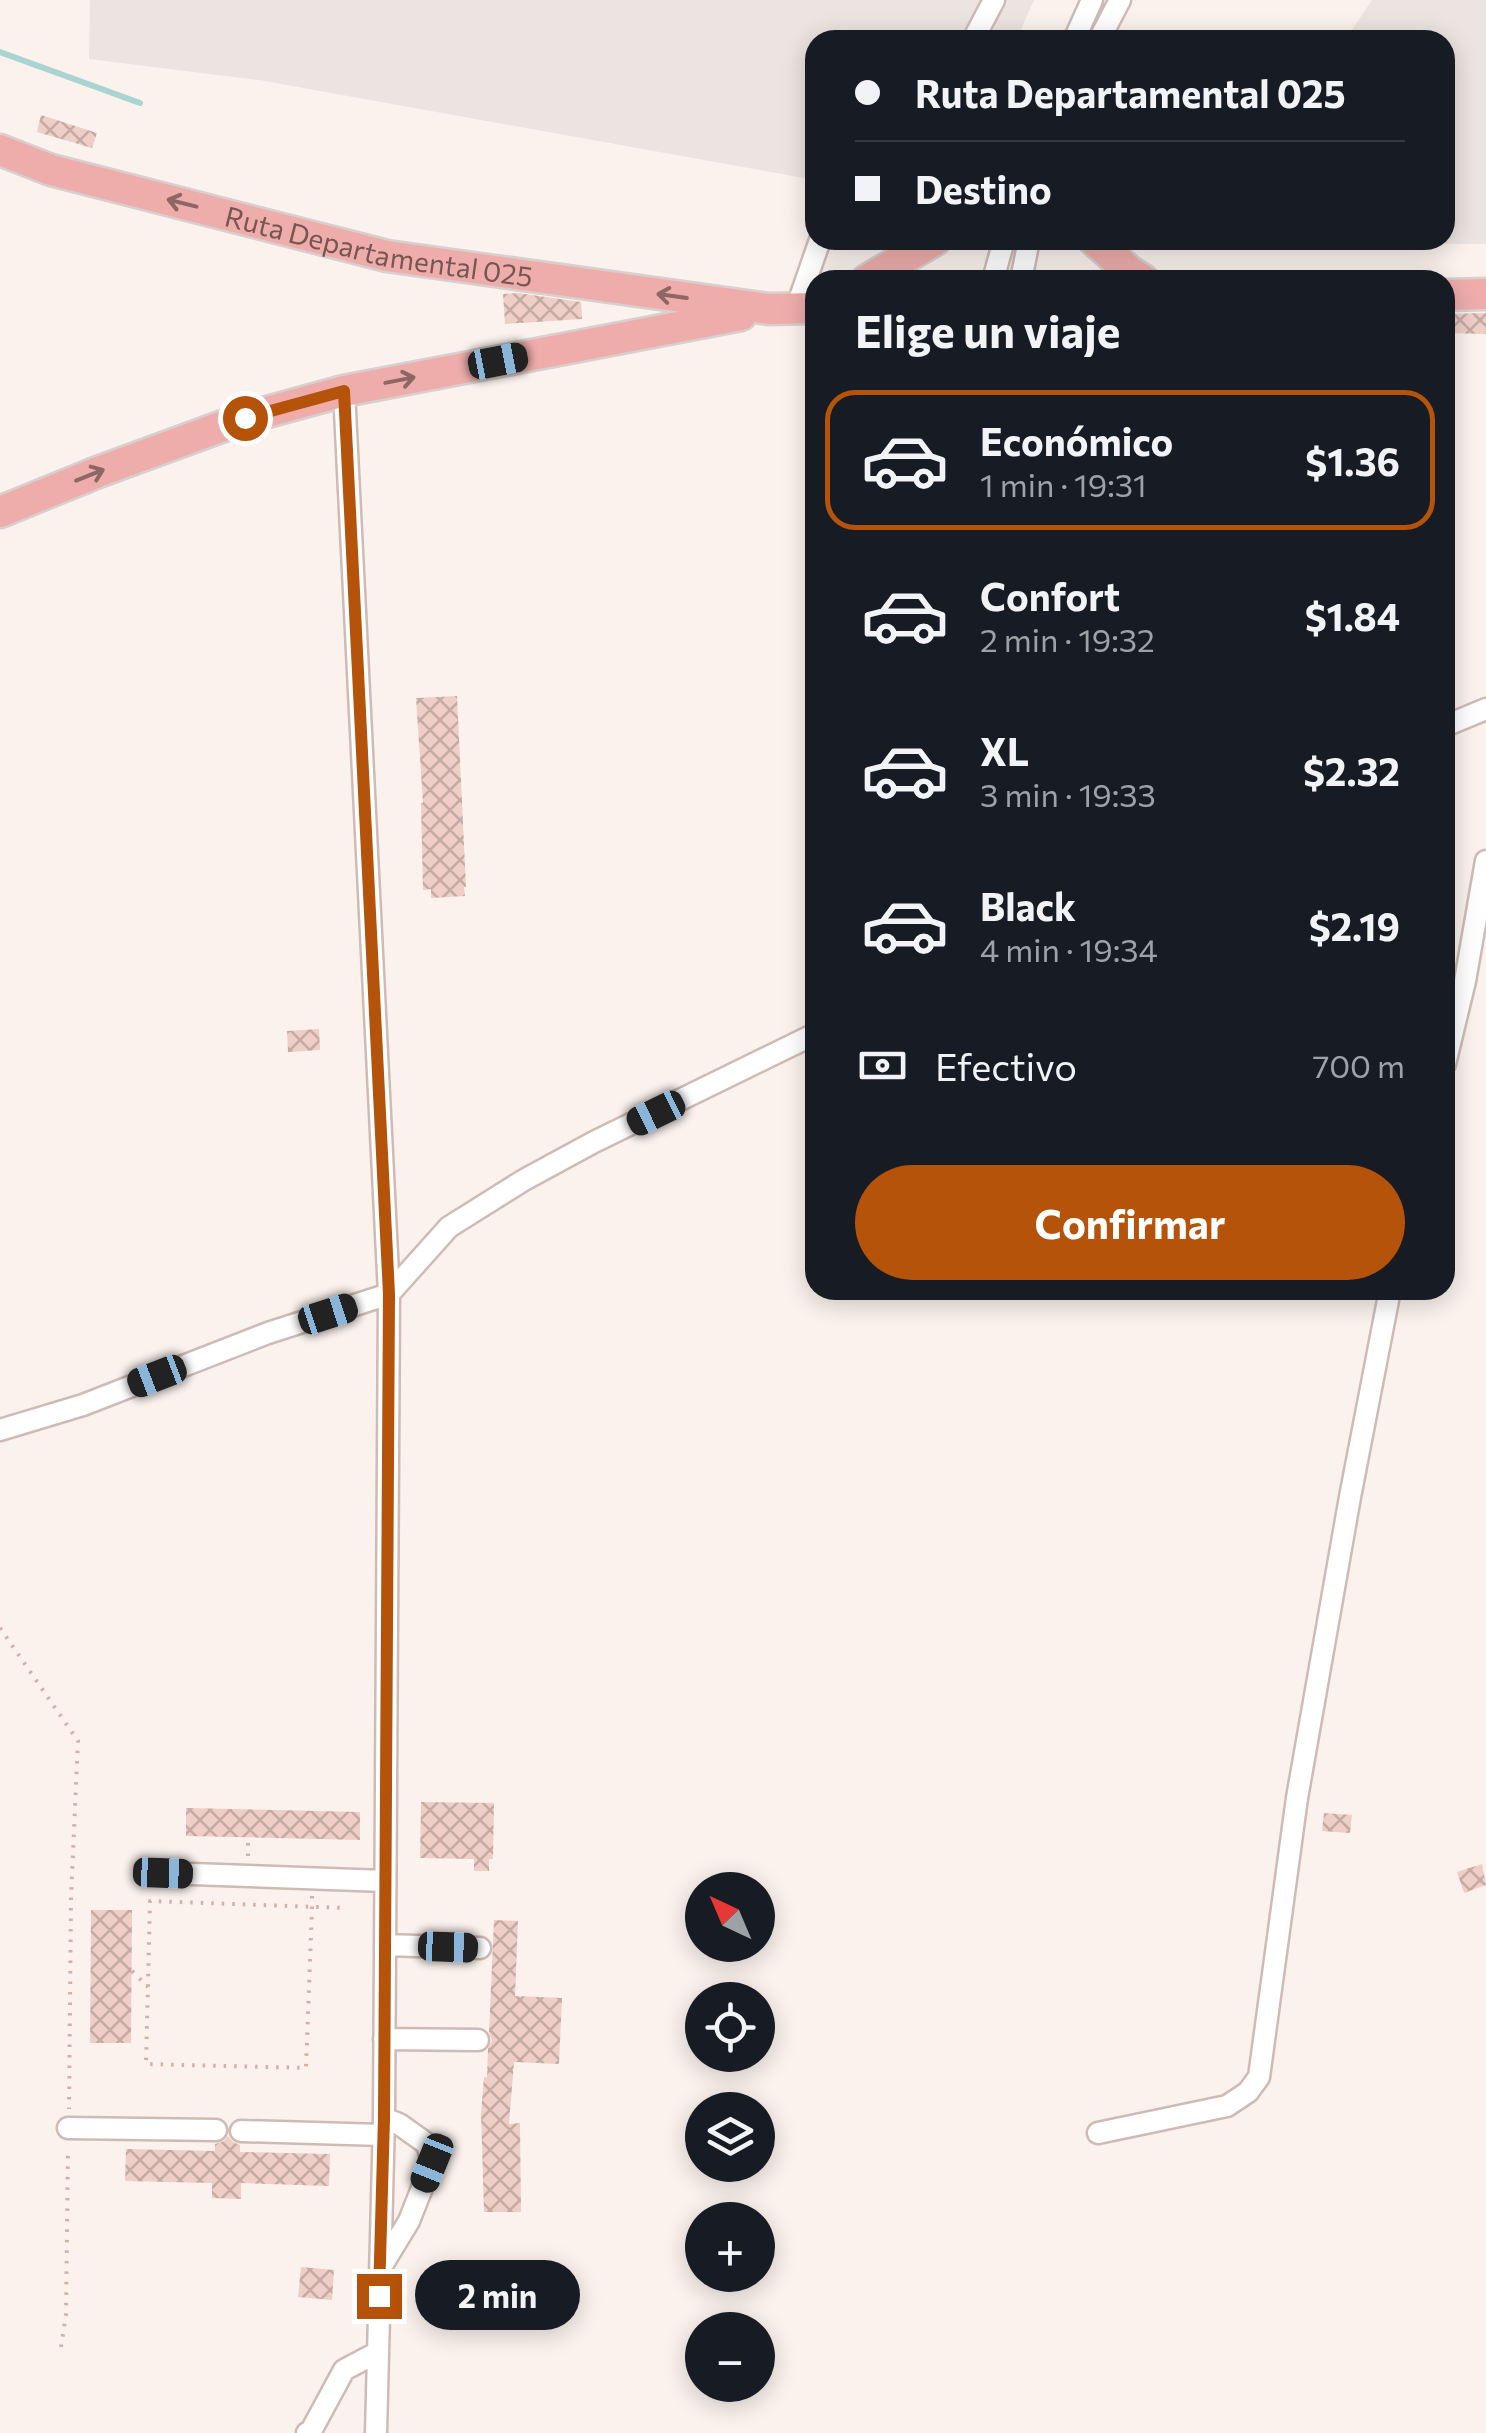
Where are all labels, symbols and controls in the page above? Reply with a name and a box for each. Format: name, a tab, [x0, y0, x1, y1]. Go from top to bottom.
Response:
text: Ruta Departamental 025	[915, 69, 1346, 116]
text: Destino	[915, 165, 1052, 212]
one-way arrow	[167, 193, 198, 212]
street label: Ruta Departamental 025	[222, 198, 535, 293]
one-way arrow	[657, 286, 689, 304]
text: Elige un viaje	[855, 302, 1120, 357]
car	[466, 341, 530, 381]
one-way arrow	[383, 370, 415, 389]
route start	[223, 396, 268, 441]
icon: car	[860, 415, 950, 505]
text: Económico	[980, 417, 1173, 464]
text: $1.36	[1305, 437, 1400, 484]
text: 1 min · 19:31	[980, 464, 1147, 504]
one-way arrow	[74, 465, 105, 483]
icon: car	[860, 570, 950, 660]
text: Confort	[980, 572, 1120, 619]
text: $1.84	[1305, 592, 1400, 639]
text: 2 min · 19:32	[980, 619, 1155, 659]
icon: car	[860, 725, 950, 815]
text: XL	[980, 727, 1029, 774]
text: $2.32	[1303, 747, 1400, 794]
text: 3 min · 19:33	[980, 774, 1156, 814]
icon: car	[860, 880, 950, 970]
text: Black	[980, 882, 1076, 929]
text: $2.19	[1309, 902, 1400, 949]
text: 4 min · 19:34	[980, 929, 1158, 969]
icon: cash	[855, 1038, 910, 1093]
text: Efectivo	[935, 1042, 1077, 1089]
text: 700 m	[1312, 1045, 1405, 1085]
car	[622, 1086, 690, 1140]
button: Confirmar	[855, 1165, 1405, 1280]
car	[295, 1290, 361, 1338]
car	[124, 1351, 190, 1401]
car	[132, 1857, 194, 1889]
north arrow	[685, 1872, 775, 1962]
map controls	[685, 1872, 775, 2402]
car	[417, 1931, 479, 1963]
button: locate	[685, 1982, 775, 2072]
button: layers	[685, 2092, 775, 2182]
car	[407, 2130, 457, 2196]
button: +	[685, 2202, 775, 2292]
callout: 2 min	[414, 2261, 579, 2331]
route end	[357, 2274, 402, 2319]
text: 2 min	[458, 2275, 537, 2315]
button: −	[685, 2312, 775, 2402]

